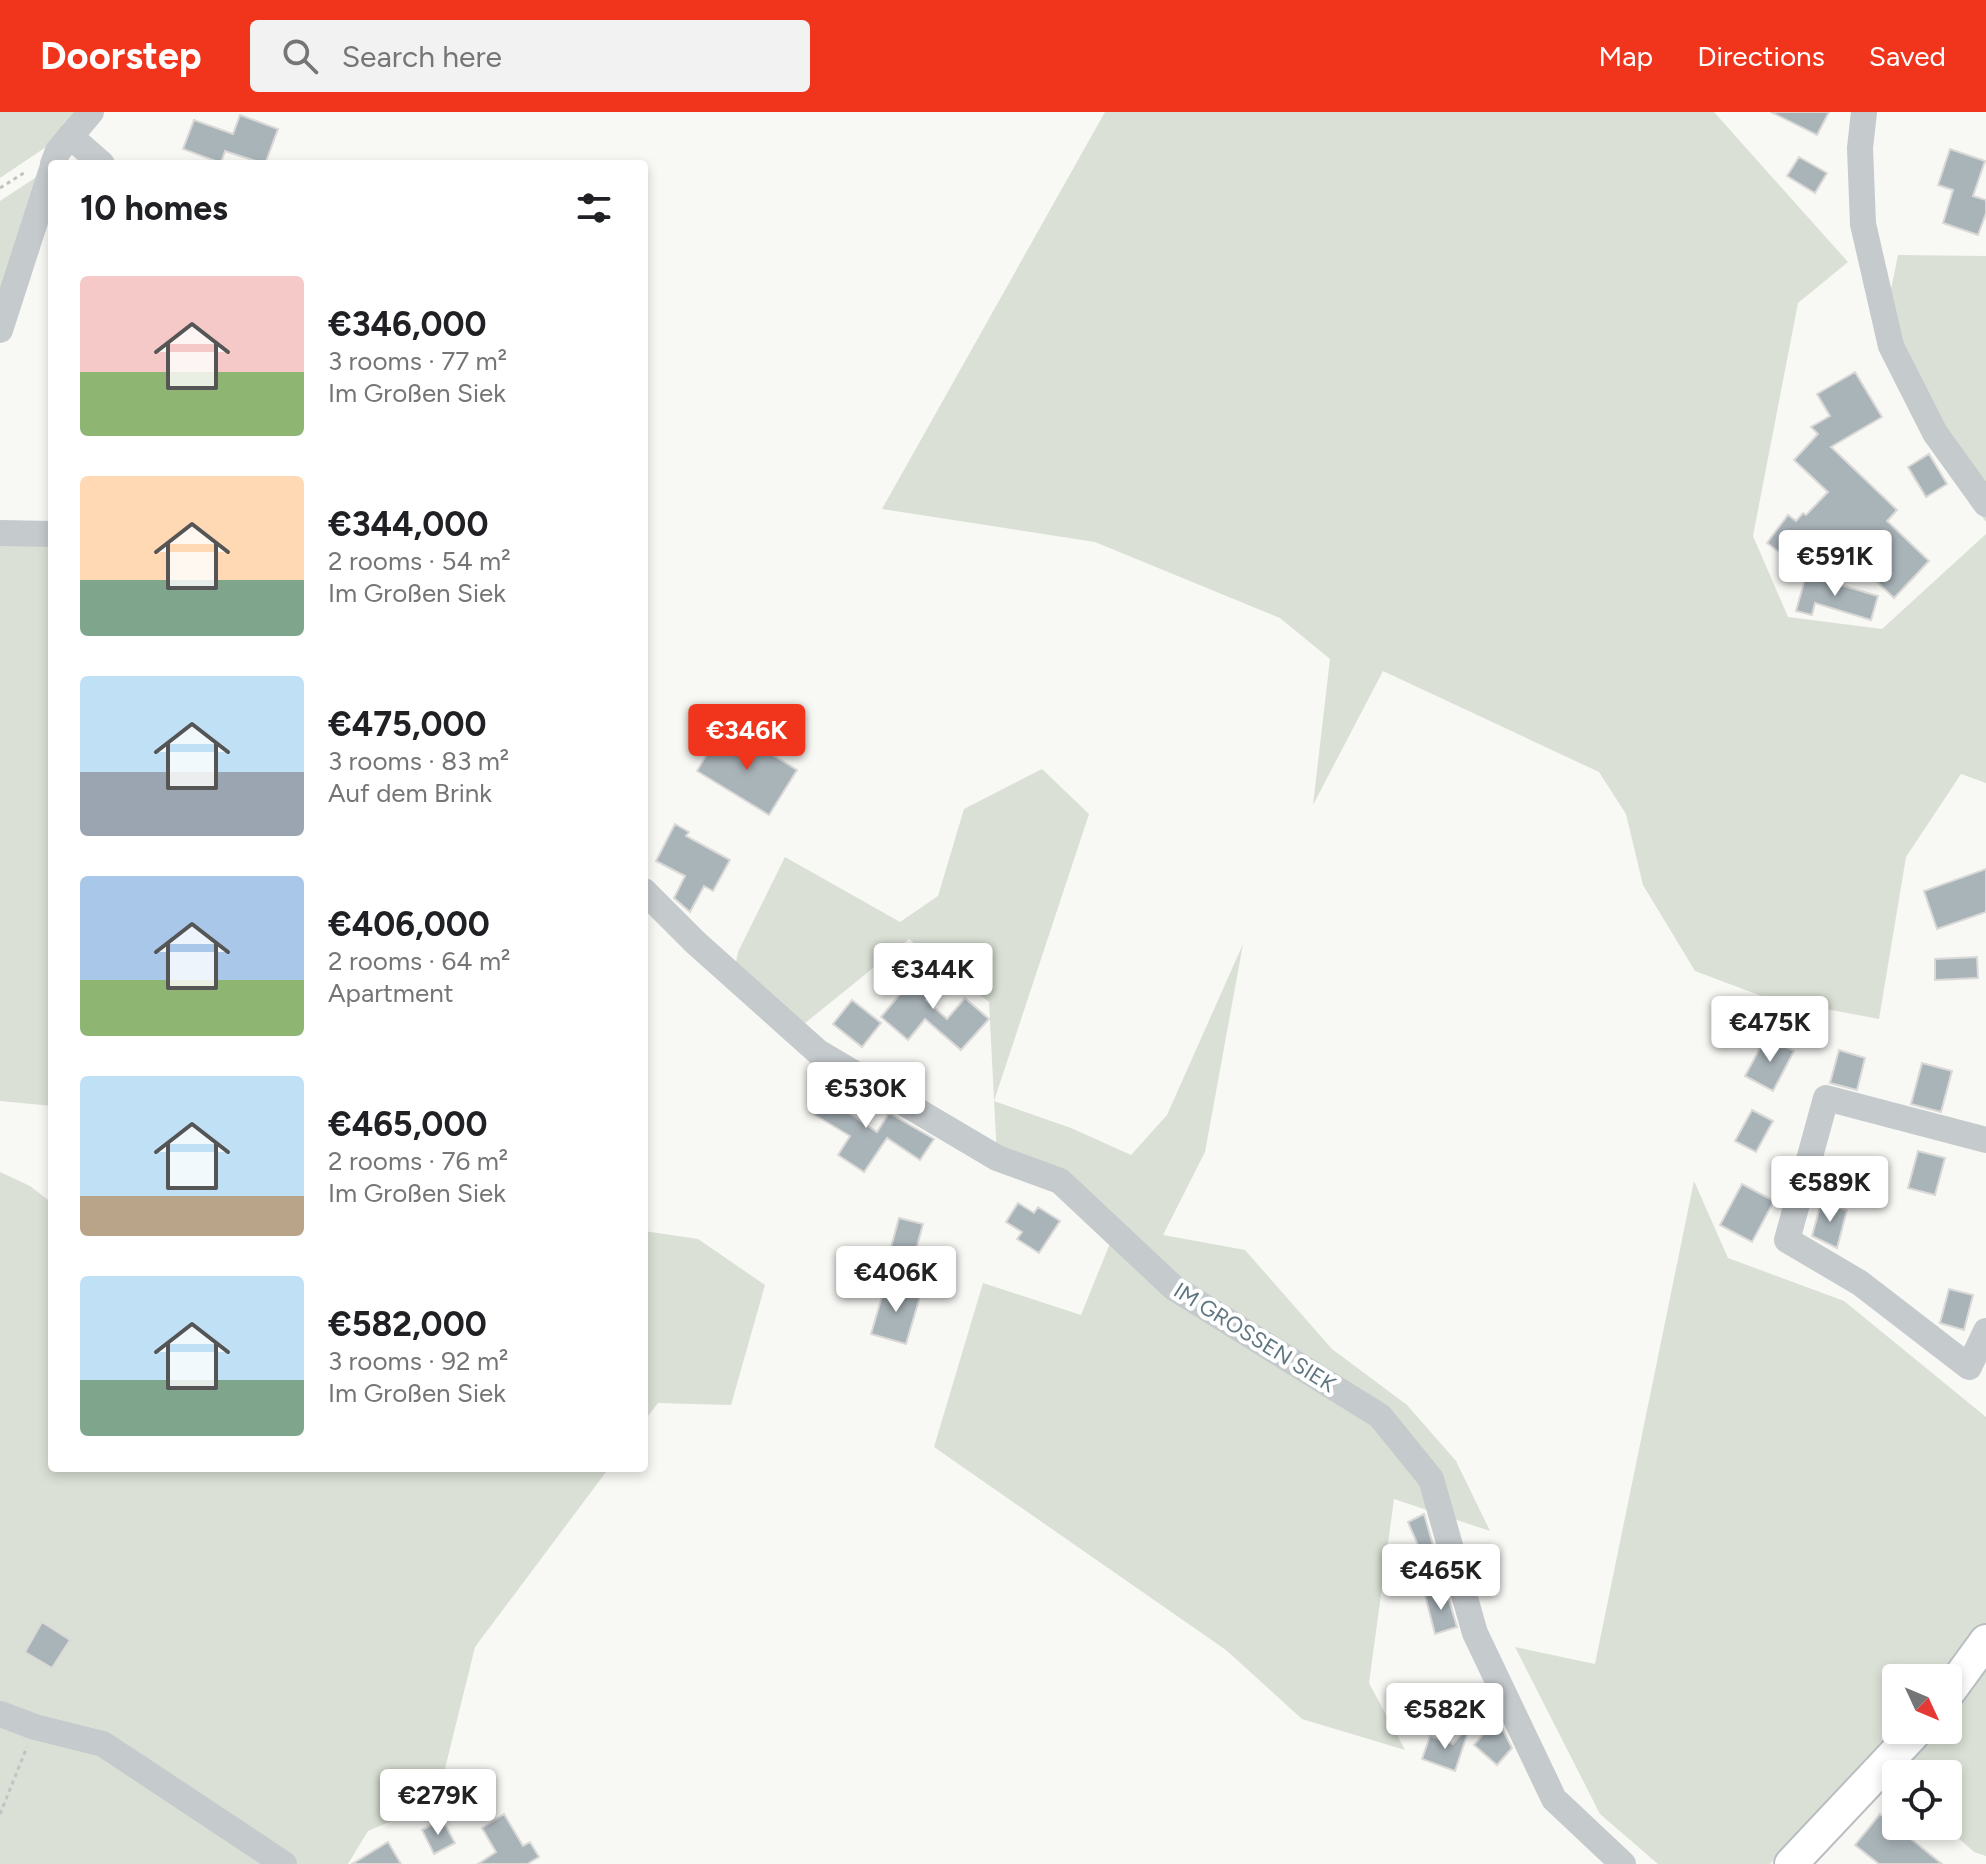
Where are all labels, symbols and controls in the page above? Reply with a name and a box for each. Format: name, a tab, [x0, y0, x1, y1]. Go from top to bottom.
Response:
search box	[250, 20, 810, 92]
text: Doorstep	[40, 33, 202, 79]
icon: search	[278, 34, 322, 78]
text: Search here	[342, 38, 502, 75]
text: Map	[1599, 39, 1653, 73]
text: Directions	[1697, 39, 1825, 73]
text: Saved	[1869, 39, 1946, 73]
icon: filters	[572, 186, 616, 230]
text: 10 homes	[80, 188, 228, 229]
text: €346,000	[328, 304, 487, 345]
icon: home	[144, 308, 240, 404]
text: 3 rooms · 77 m²	[328, 345, 507, 377]
text: Im Großen Siek	[328, 377, 506, 409]
text: €344,000	[328, 504, 488, 545]
icon: home	[144, 508, 240, 604]
pin: €591K	[1779, 530, 1891, 598]
text: €591K	[1797, 540, 1873, 572]
text: 2 rooms · 54 m²	[328, 545, 511, 577]
text: Im Großen Siek	[328, 577, 506, 609]
text: €475,000	[328, 704, 487, 745]
pin: €346K	[691, 704, 803, 772]
icon: home	[144, 708, 240, 804]
text: €346K	[706, 714, 788, 746]
text: 3 rooms · 83 m²	[328, 745, 509, 777]
text: Auf dem Brink	[328, 777, 492, 809]
text: €406,000	[328, 904, 490, 945]
icon: home	[144, 908, 240, 1004]
pin: €344K	[877, 943, 989, 1011]
text: 2 rooms · 64 m²	[328, 945, 510, 977]
text: €344K	[892, 953, 974, 985]
text: Apartment	[328, 977, 454, 1009]
pin: €475K	[1714, 996, 1826, 1064]
text: €475K	[1729, 1006, 1811, 1038]
pin: €530K	[810, 1062, 922, 1130]
text: €530K	[825, 1072, 907, 1104]
text: €465,000	[328, 1104, 487, 1145]
icon: home	[144, 1108, 240, 1204]
text: 2 rooms · 76 m²	[328, 1145, 508, 1177]
pin: €589K	[1774, 1156, 1886, 1224]
text: €589K	[1789, 1166, 1871, 1198]
text: Im Großen Siek	[328, 1177, 506, 1209]
pin: €406K	[840, 1246, 952, 1314]
text: €406K	[854, 1256, 938, 1288]
street label: IM GROSSEN SIEK	[1169, 1277, 1341, 1398]
text: €582,000	[328, 1304, 487, 1345]
icon: home	[144, 1308, 240, 1404]
text: 3 rooms · 92 m²	[328, 1345, 508, 1377]
text: Im Großen Siek	[328, 1377, 506, 1409]
pin: €465K	[1385, 1544, 1497, 1612]
text: €465K	[1400, 1554, 1482, 1586]
north arrow	[1882, 1664, 1962, 1744]
map controls	[1882, 1664, 1962, 1840]
pin: €582K	[1389, 1683, 1501, 1751]
text: €582K	[1404, 1693, 1486, 1725]
button: locate	[1882, 1760, 1962, 1840]
pin: €279K	[382, 1769, 494, 1837]
text: €279K	[398, 1779, 478, 1811]

